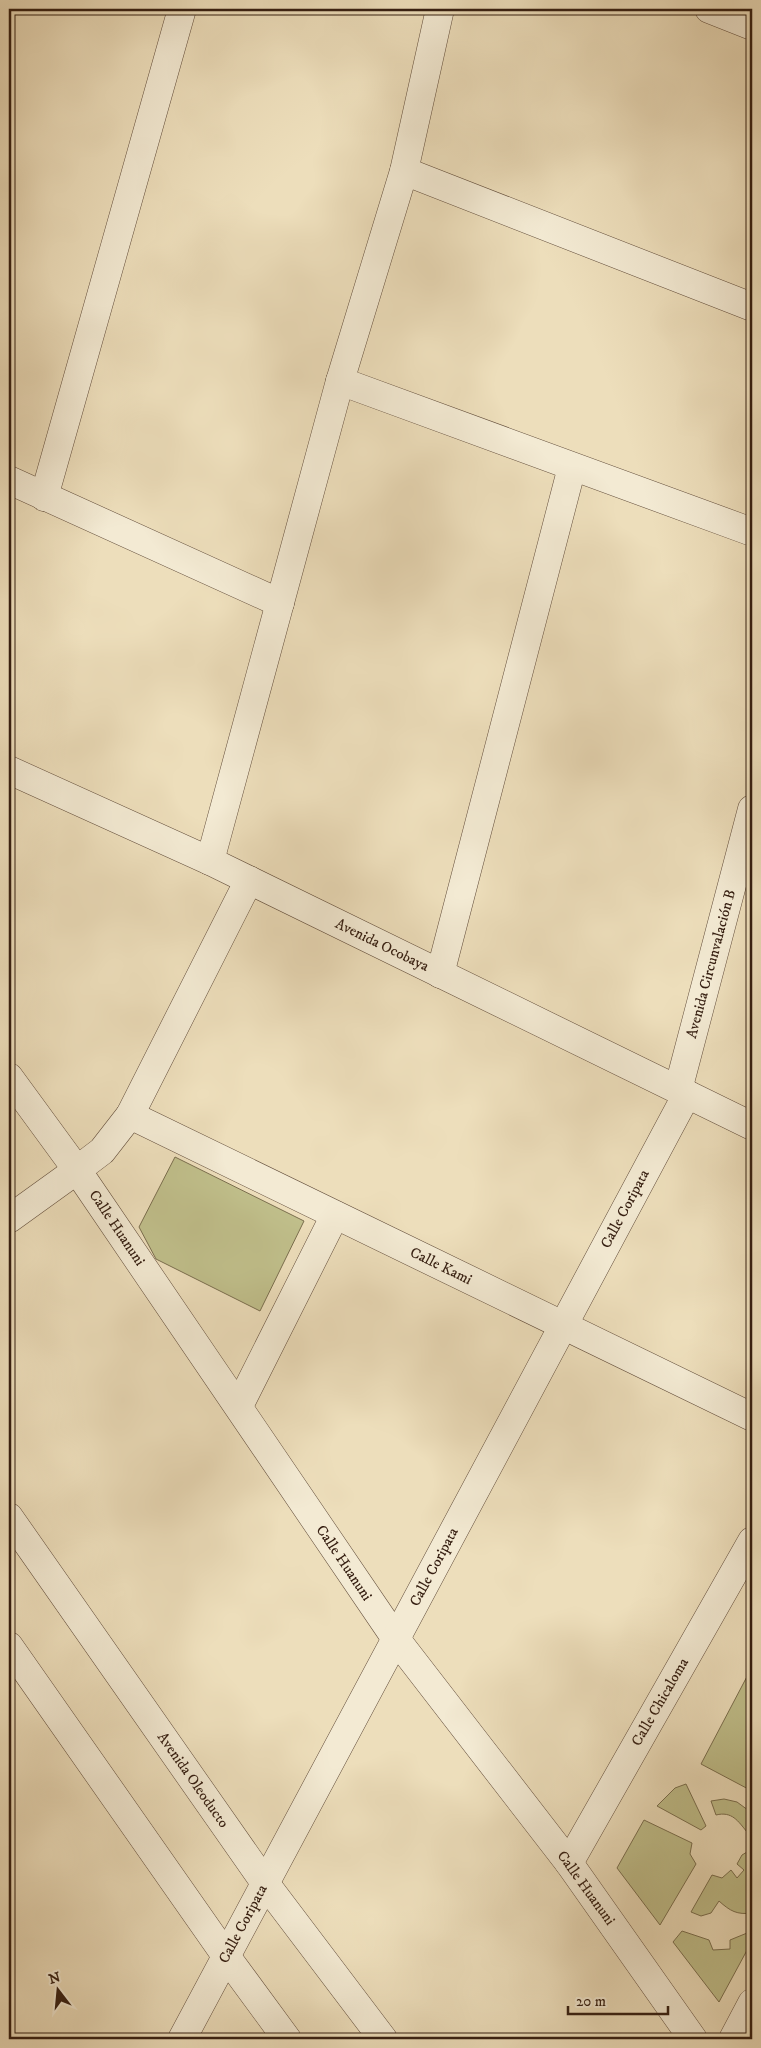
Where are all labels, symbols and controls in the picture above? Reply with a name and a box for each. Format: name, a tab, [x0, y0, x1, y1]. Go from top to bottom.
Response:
street label: Avenida Circunvalación B	[682, 887, 740, 1041]
street label: Avenida Ocobaya	[332, 914, 433, 976]
street label: Calle Coripata	[596, 1166, 654, 1252]
street label: Calle Huanuni	[85, 1186, 149, 1270]
street label: Calle Kami	[407, 1243, 475, 1289]
street label: Calle Huanuni	[312, 1521, 376, 1605]
street label: Calle Coripata	[405, 1524, 463, 1610]
street label: Calle Chicaloma	[627, 1654, 693, 1749]
street label: Avenida Oleoducto	[153, 1728, 233, 1832]
street label: Calle Huanuni	[553, 1847, 619, 1929]
street label: Calle Coripata	[214, 1881, 272, 1967]
north arrow	[32, 1966, 82, 2016]
text: N	[47, 1968, 63, 1989]
scale bar	[568, 1983, 668, 2015]
text: 20 m	[576, 1992, 606, 2011]

